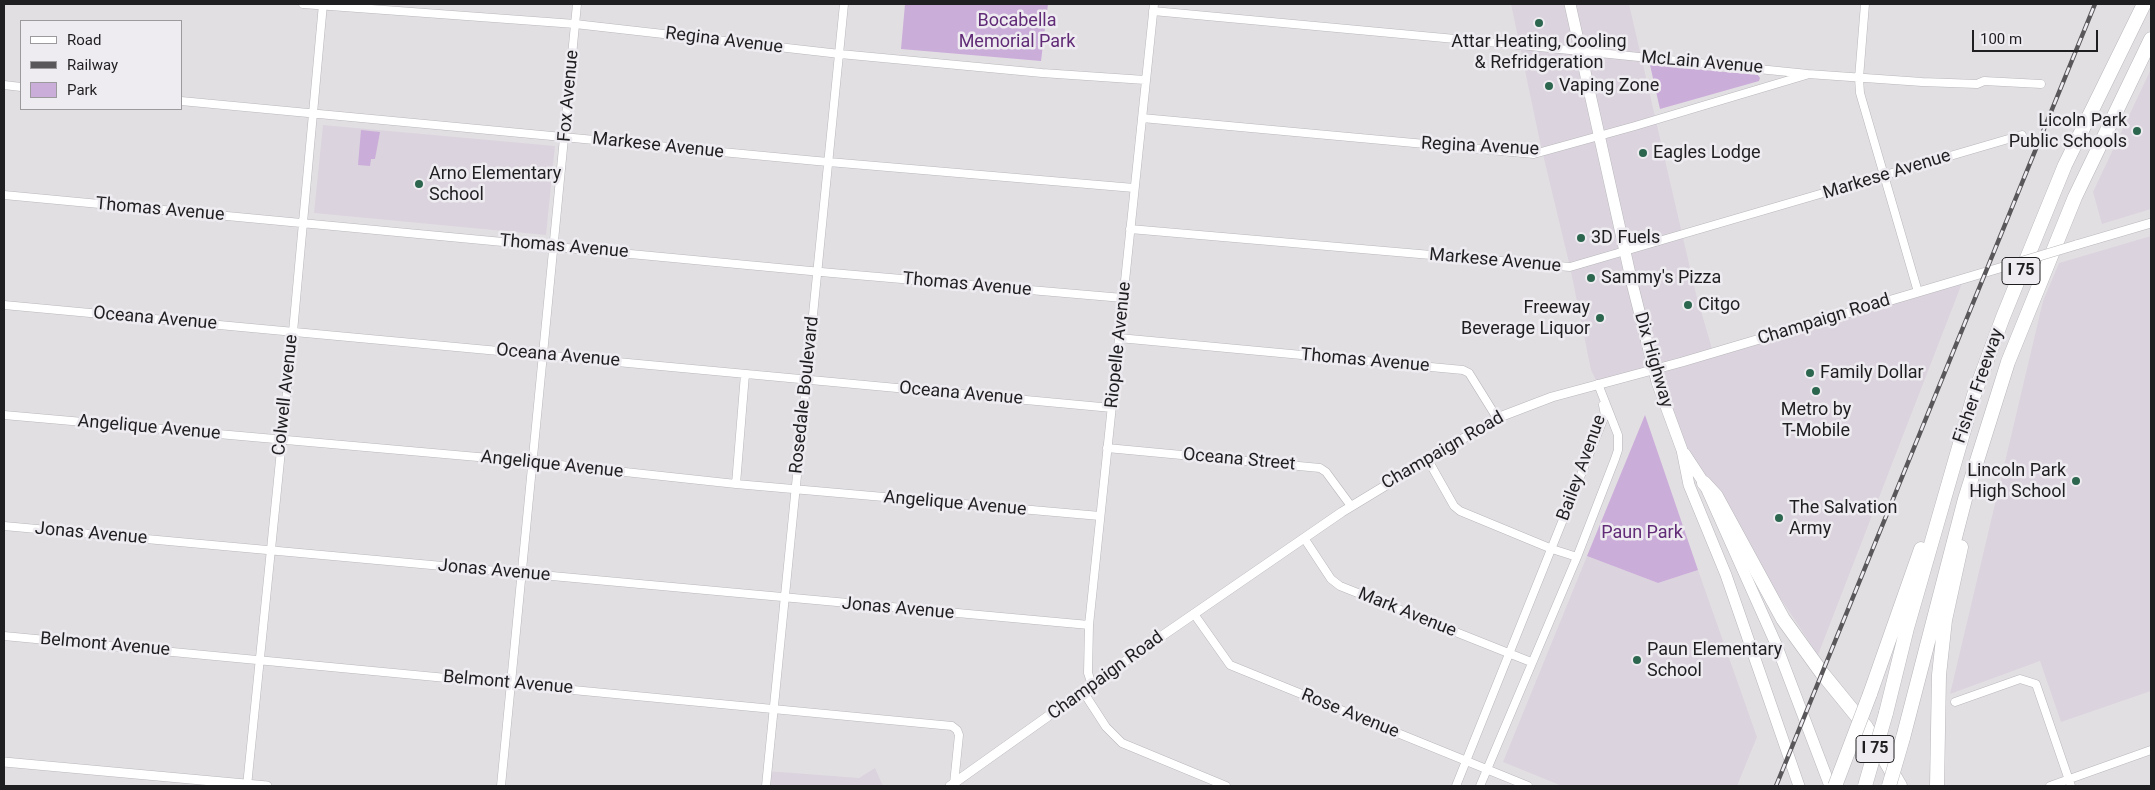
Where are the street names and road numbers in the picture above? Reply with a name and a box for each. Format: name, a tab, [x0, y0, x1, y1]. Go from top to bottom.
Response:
street label: Regina Avenue	[664, 23, 784, 59]
street label: McLain Avenue	[1640, 47, 1764, 79]
street label: Fox Avenue	[554, 49, 584, 143]
street label: Markese Avenue	[591, 128, 725, 164]
street label: Regina Avenue	[1420, 133, 1540, 161]
street label: Markese Avenue	[1821, 145, 1953, 205]
street label: Thomas Avenue	[95, 194, 225, 226]
street label: Thomas Avenue	[499, 231, 629, 263]
street label: Markese Avenue	[1428, 244, 1562, 278]
road number: I 75	[2002, 258, 2040, 284]
street label: Thomas Avenue	[902, 269, 1032, 301]
street label: Riopelle Avenue	[1102, 281, 1136, 409]
street label: Champaign Road	[1755, 290, 1893, 350]
street label: Oceana Avenue	[92, 303, 218, 335]
street label: Dix Highway	[1629, 310, 1677, 410]
street label: Rosedale Boulevard	[786, 315, 824, 475]
street label: Fisher Freeway	[1949, 326, 2009, 446]
street label: Colwell Avenue	[269, 333, 303, 457]
street label: Oceana Avenue	[495, 340, 621, 372]
street label: Thomas Avenue	[1300, 345, 1430, 377]
street label: Oceana Avenue	[898, 378, 1024, 410]
street label: Champaign Road	[1378, 407, 1508, 495]
street label: Angelique Avenue	[77, 411, 221, 445]
street label: Bailey Avenue	[1553, 412, 1611, 524]
street label: Oceana Street	[1182, 444, 1296, 476]
street label: Angelique Avenue	[480, 447, 624, 483]
street label: Angelique Avenue	[883, 487, 1027, 521]
street label: Jonas Avenue	[34, 518, 148, 550]
street label: Jonas Avenue	[437, 555, 551, 587]
street label: Mark Avenue	[1355, 583, 1459, 643]
street label: Jonas Avenue	[841, 593, 955, 625]
street label: Champaign Road	[1044, 627, 1168, 725]
street label: Belmont Avenue	[39, 629, 171, 661]
street label: Belmont Avenue	[442, 667, 574, 699]
street label: Rose Avenue	[1298, 685, 1402, 743]
road number: I 75	[1856, 736, 1894, 762]

